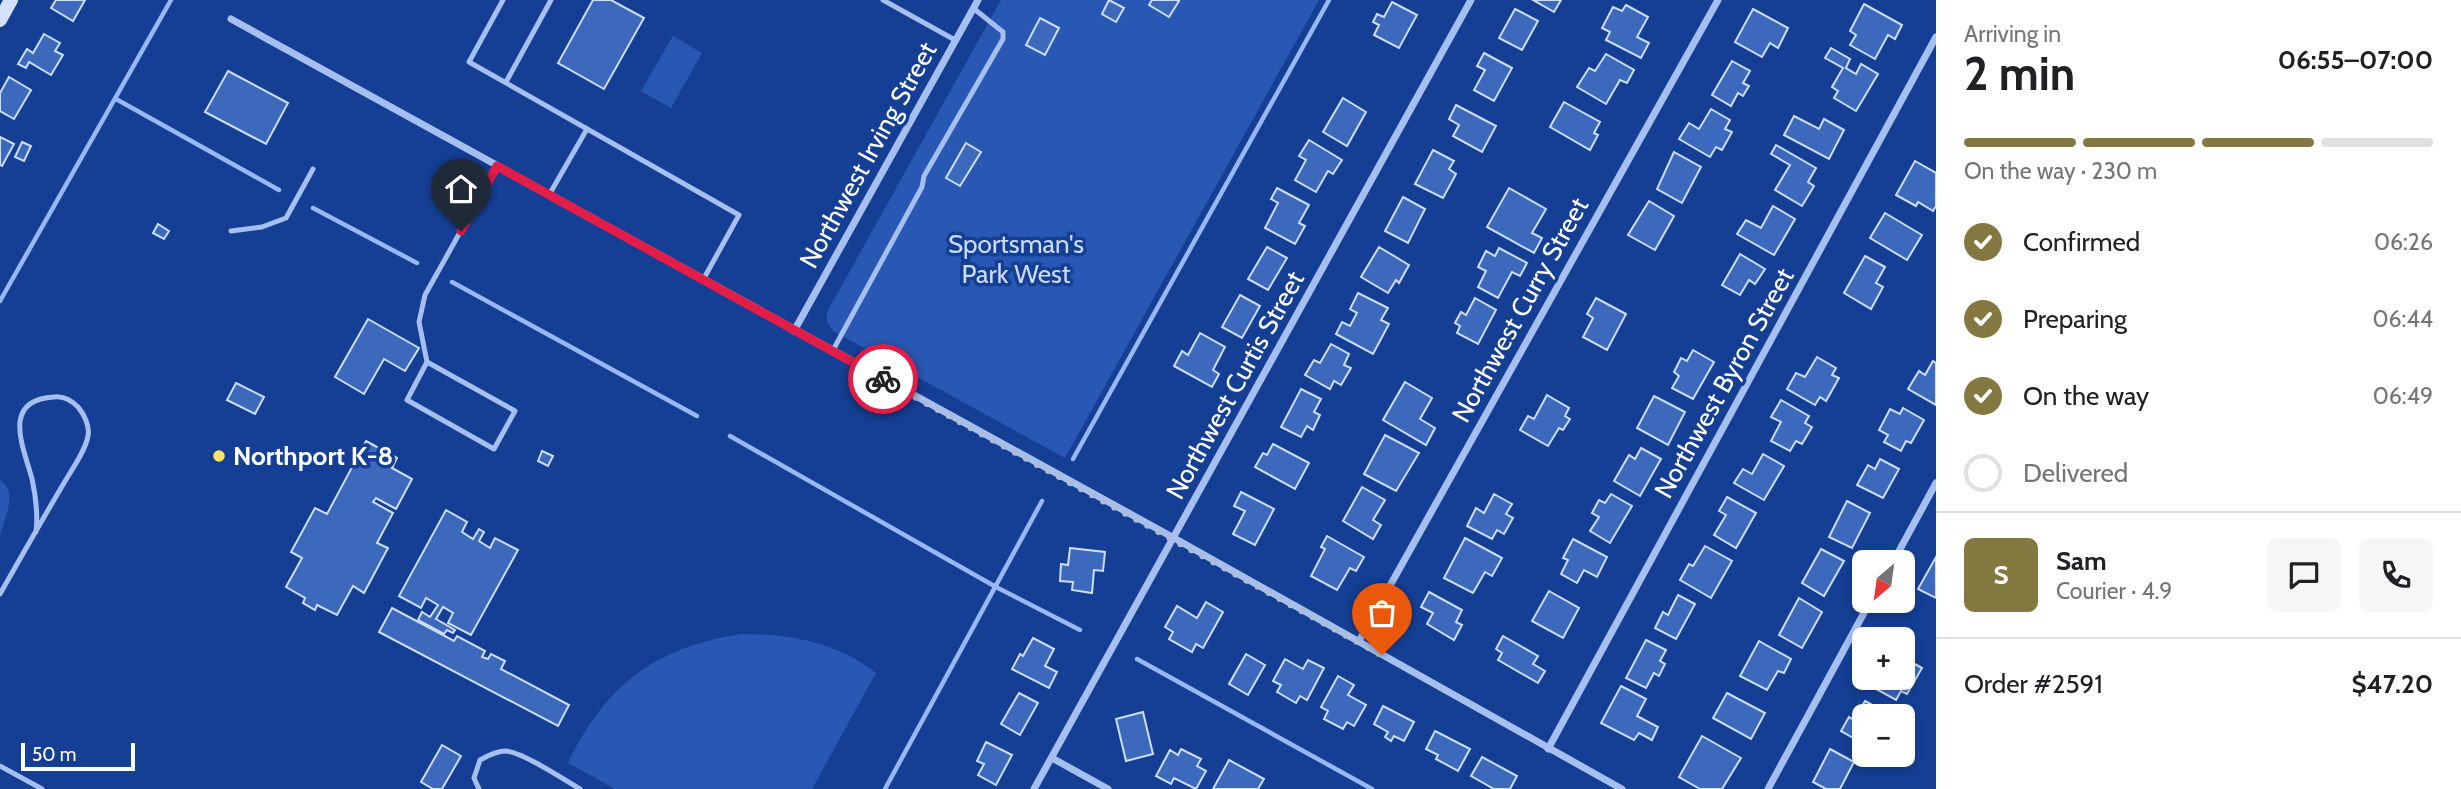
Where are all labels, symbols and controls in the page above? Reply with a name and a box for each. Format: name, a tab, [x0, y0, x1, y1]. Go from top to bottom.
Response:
text: Arriving in	[1964, 20, 2061, 48]
street label: Northwest Irving Street	[793, 36, 944, 274]
text: 06:55–07:00	[2278, 44, 2433, 76]
text: 2 min	[1964, 46, 2075, 102]
text: On the way · 230 m	[1964, 157, 2157, 185]
pin	[431, 159, 491, 231]
icon: home	[442, 170, 480, 208]
street label: Northwest Curry Street	[1445, 192, 1595, 428]
icon: check	[1964, 223, 2002, 261]
text: Confirmed	[2023, 226, 2140, 258]
park label: Sportsman's Park West	[948, 228, 1084, 290]
text: 06:26	[2374, 228, 2433, 256]
street label: Northwest Byron Street	[1647, 262, 1801, 504]
street label: Northwest Curtis Street	[1159, 265, 1311, 505]
icon: check	[1964, 300, 2002, 338]
text: Preparing	[2023, 303, 2127, 335]
text: 06:44	[2373, 305, 2433, 333]
courier	[848, 344, 918, 414]
icon: bike	[864, 360, 902, 398]
icon: check	[1964, 377, 2002, 415]
text: On the way	[2023, 380, 2149, 412]
text: 06:49	[2373, 382, 2433, 410]
place label: Northport K-8	[233, 440, 393, 472]
marker: Northport K-8	[211, 448, 227, 464]
text: Delivered	[2023, 457, 2128, 489]
button: chat	[2267, 538, 2341, 612]
button: phone	[2359, 538, 2433, 612]
text: Sam	[2056, 545, 2107, 577]
north arrow	[1852, 550, 1914, 612]
map controls	[1852, 550, 1915, 767]
text: S	[1993, 559, 2009, 591]
text: Courier · 4.9	[2056, 577, 2172, 605]
pin	[1352, 583, 1412, 655]
icon: bag	[1363, 594, 1401, 632]
button: +	[1852, 627, 1915, 690]
text: Order #2591	[1964, 668, 2103, 700]
text: $47.20	[2352, 668, 2433, 700]
button: −	[1852, 704, 1915, 767]
scale bar	[21, 740, 135, 772]
text: 50 m	[32, 743, 76, 766]

